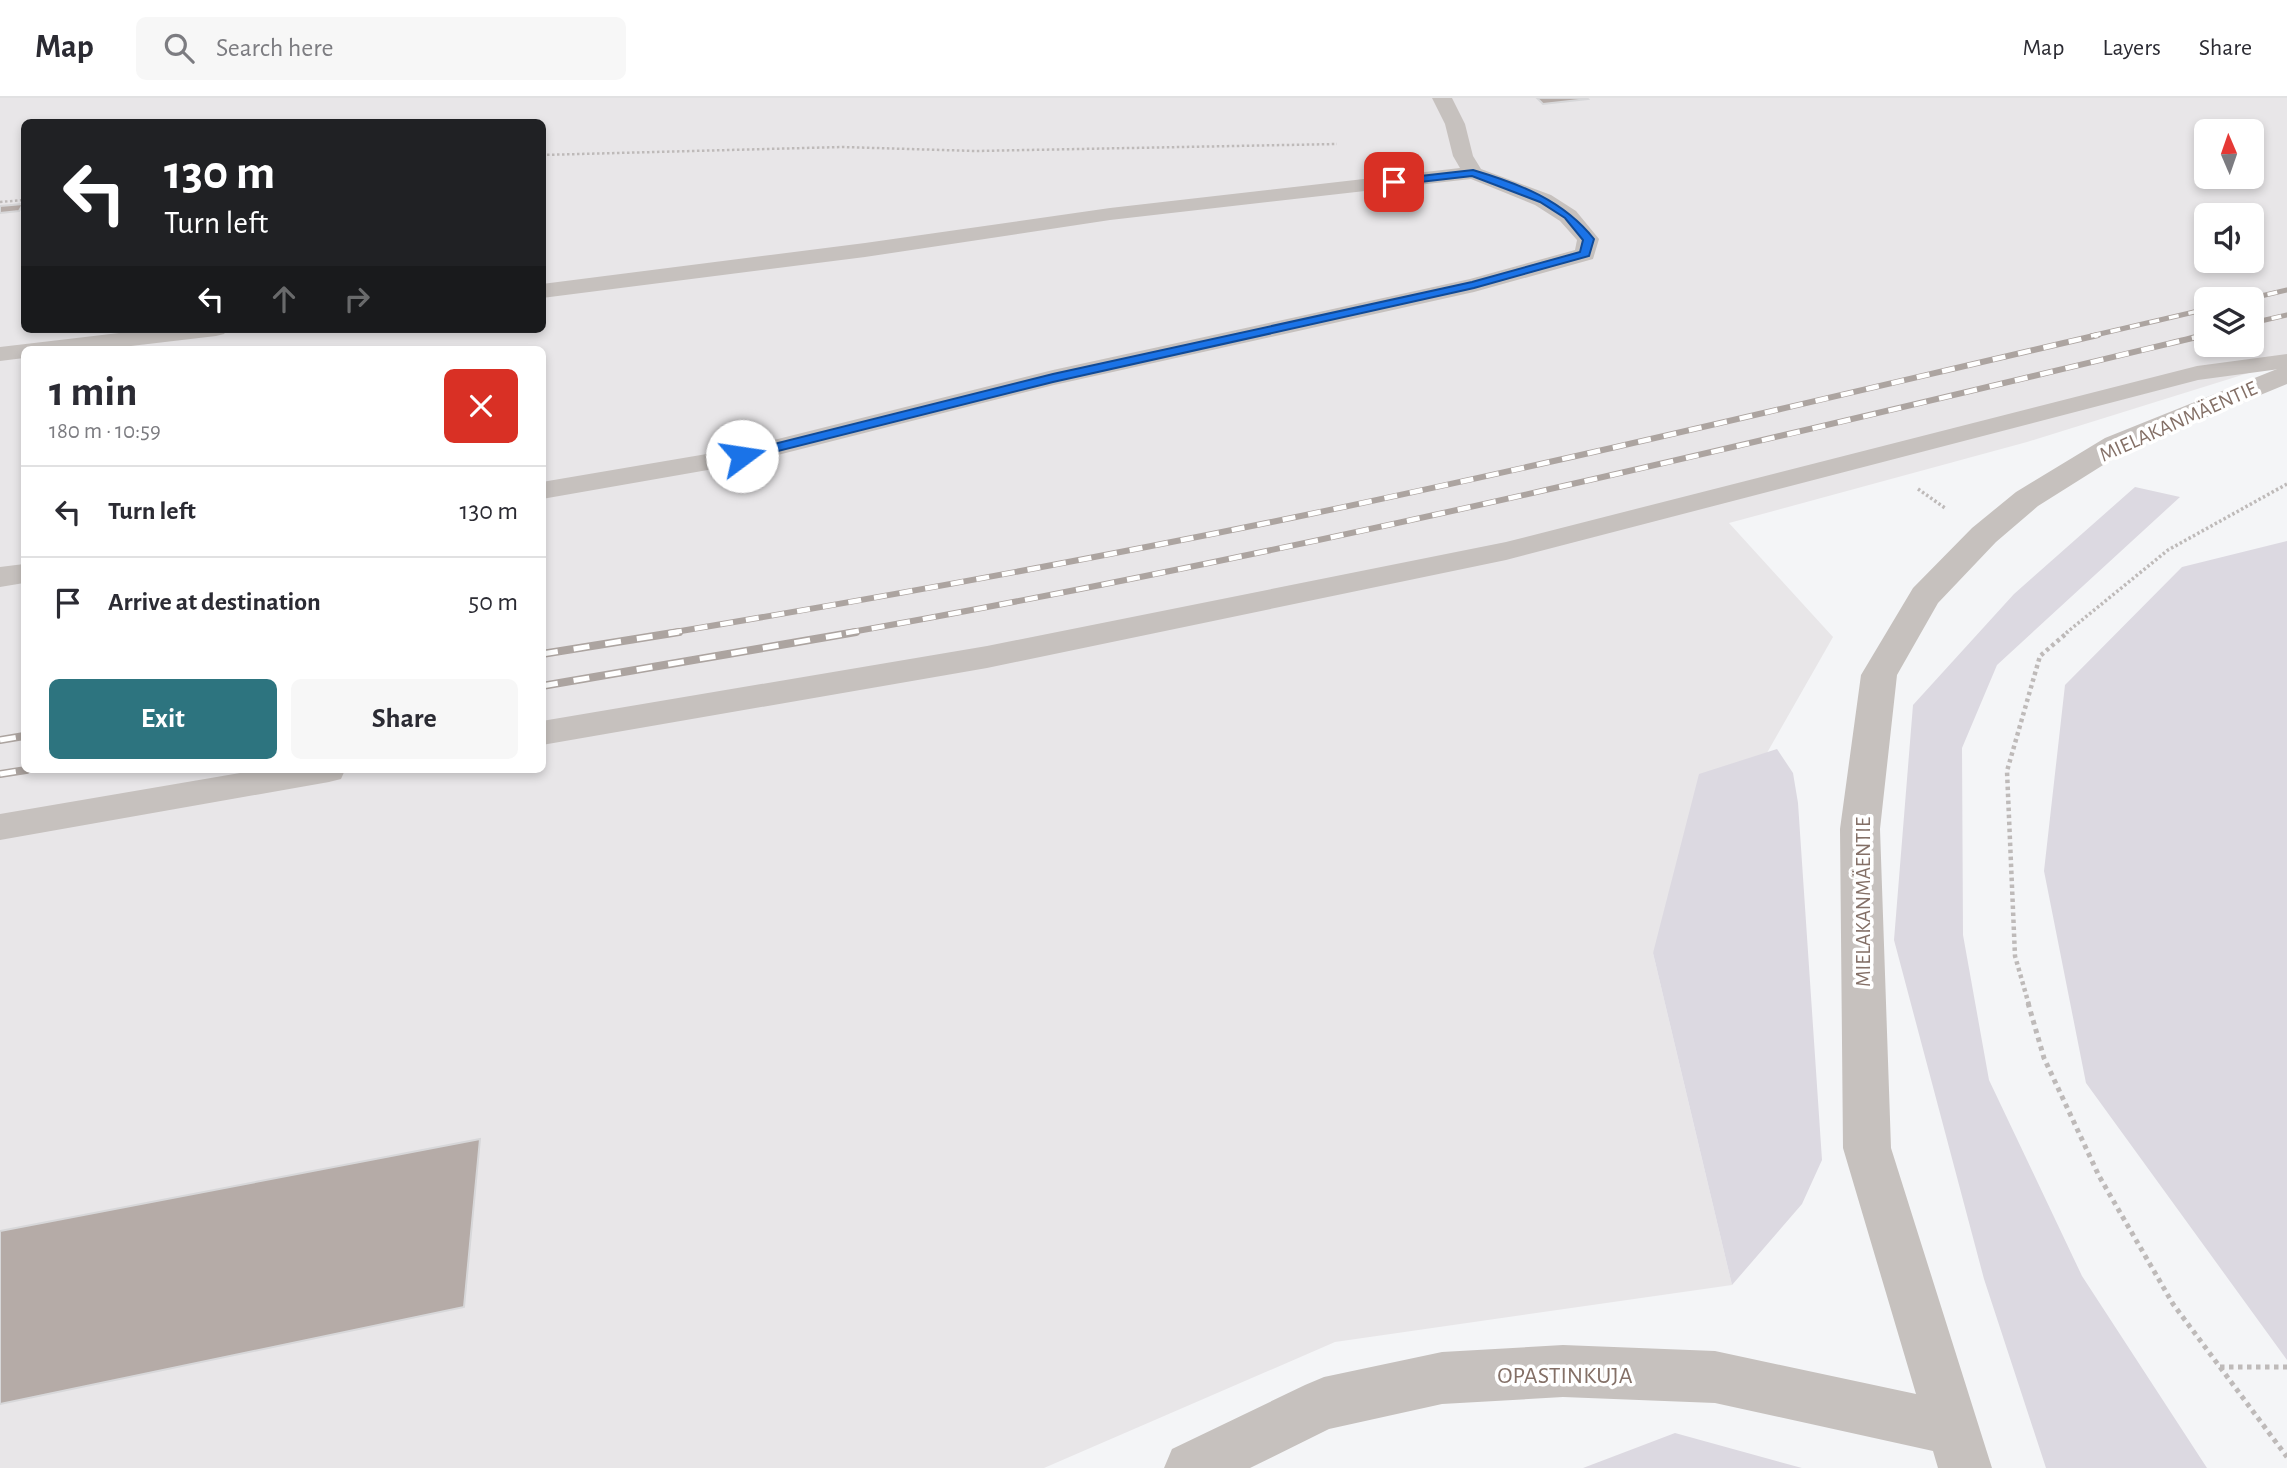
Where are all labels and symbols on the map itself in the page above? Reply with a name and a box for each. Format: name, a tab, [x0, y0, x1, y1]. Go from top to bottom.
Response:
north arrow	[2194, 119, 2264, 189]
pin	[1364, 152, 1424, 212]
street label: MIELAKANMÄENTIE	[2096, 376, 2260, 466]
position arrow	[705, 419, 779, 493]
street label: MIELAKANMÄENTIE	[1852, 817, 1874, 987]
street label: OPASTINKUJA	[1497, 1364, 1633, 1388]

